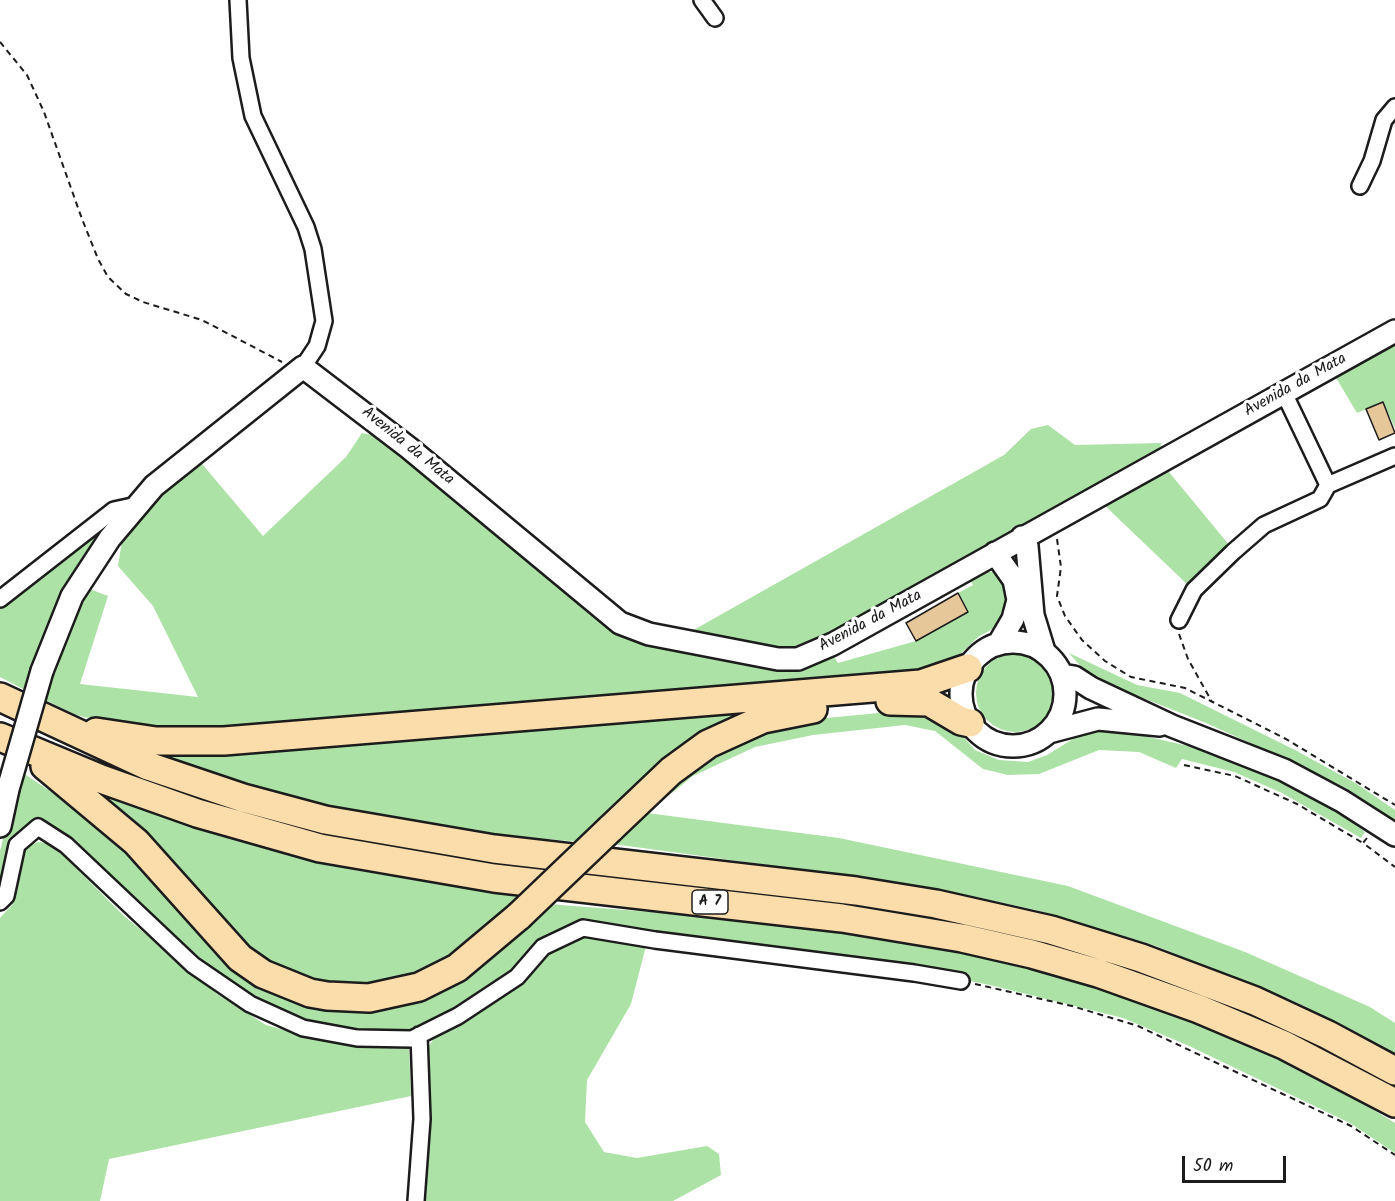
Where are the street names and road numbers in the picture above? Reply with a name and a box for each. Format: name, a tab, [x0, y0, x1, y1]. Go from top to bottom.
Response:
street label: Avenida da Mata	[1242, 350, 1350, 422]
street label: Avenida da Mata	[357, 404, 457, 490]
street label: Avenida da Mata	[816, 587, 926, 657]
road number: A 7	[692, 890, 728, 914]

